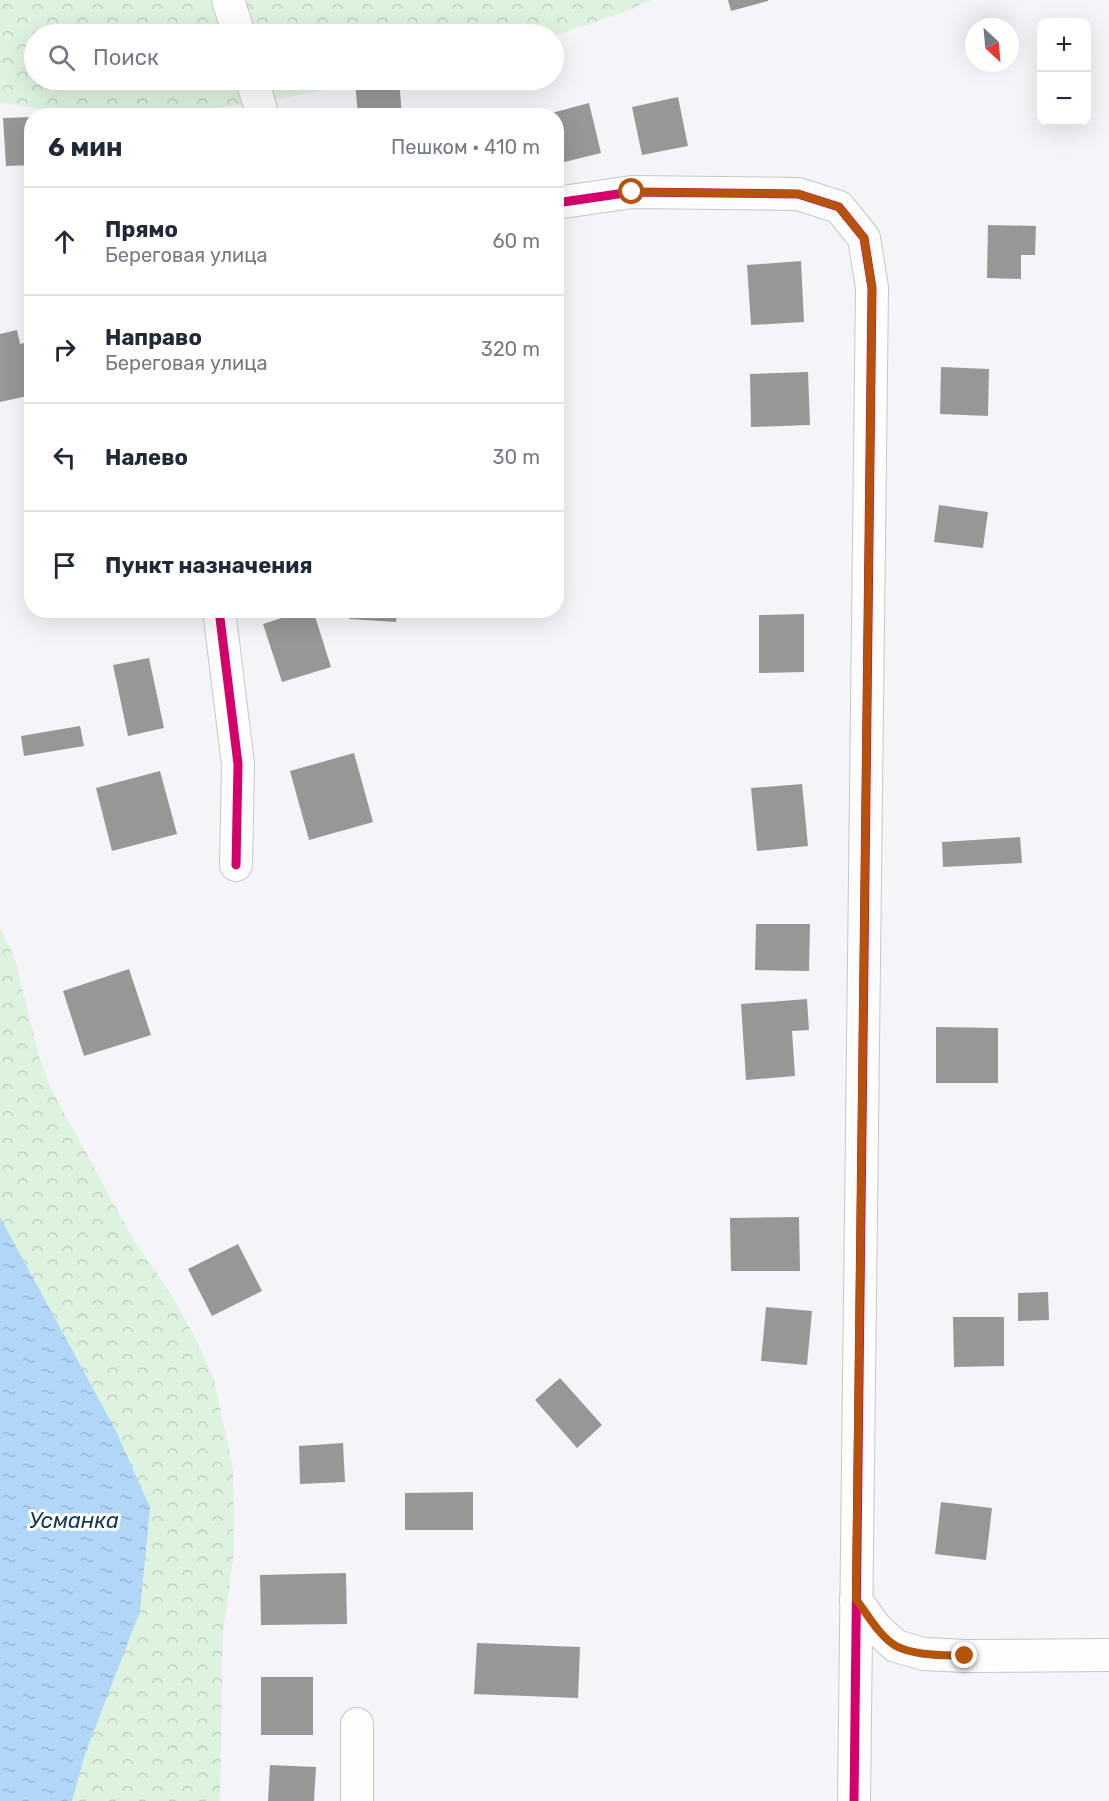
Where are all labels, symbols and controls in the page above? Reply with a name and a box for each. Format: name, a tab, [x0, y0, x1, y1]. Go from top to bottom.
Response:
north arrow	[965, 18, 1019, 72]
map controls	[1037, 18, 1091, 126]
button: +	[1037, 18, 1091, 72]
search box	[24, 24, 564, 90]
icon: search	[45, 41, 78, 74]
text: Поиск	[93, 44, 159, 71]
button: −	[1037, 72, 1091, 126]
text: 6 мин	[48, 132, 122, 163]
text: Пешком · 410 m	[391, 135, 540, 159]
route start	[618, 178, 644, 204]
text: Прямо	[105, 216, 178, 243]
icon: ahead	[48, 225, 81, 258]
text: 60 m	[493, 229, 540, 253]
text: Береговая улица	[105, 243, 268, 267]
text: Направо	[105, 324, 202, 351]
icon: right	[48, 333, 81, 366]
text: 320 m	[481, 337, 540, 361]
text: Береговая улица	[105, 351, 268, 375]
icon: left	[48, 441, 81, 474]
text: Налево	[105, 444, 188, 471]
text: 30 m	[493, 445, 540, 469]
icon: arrive	[48, 549, 81, 582]
text: Пункт назначения	[105, 552, 313, 579]
water label: Усманка	[29, 1507, 119, 1534]
route end	[951, 1642, 977, 1668]

